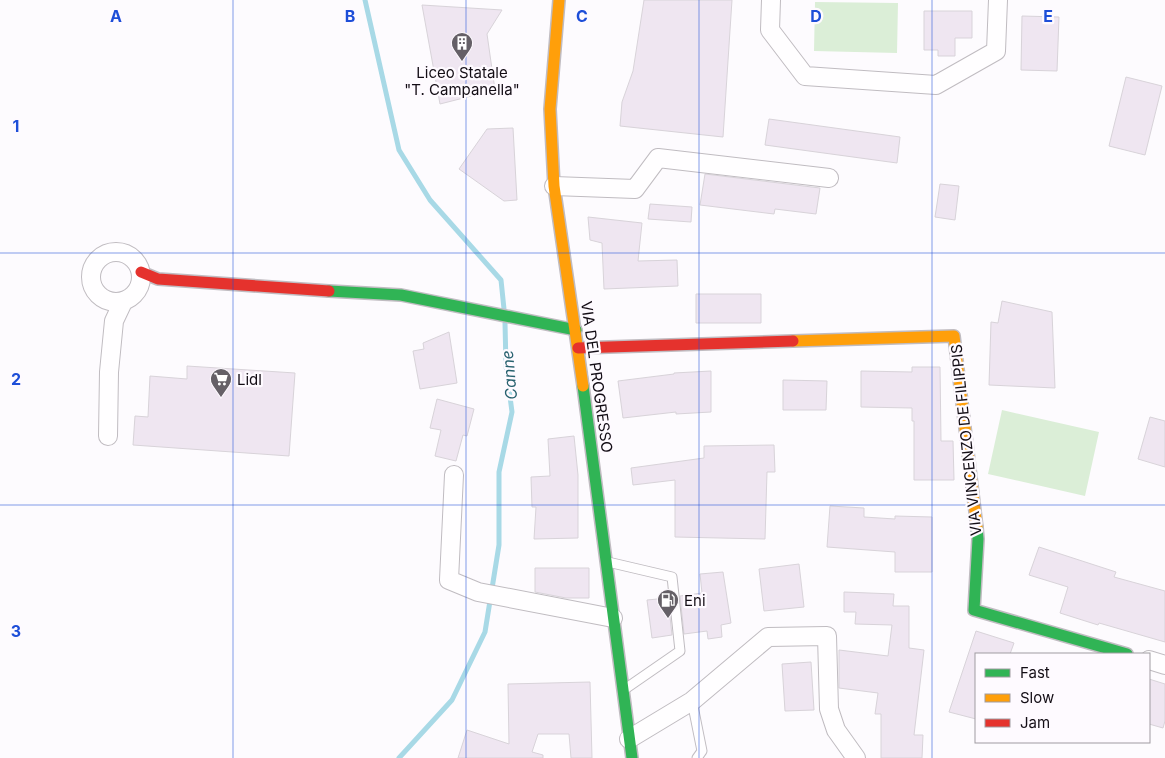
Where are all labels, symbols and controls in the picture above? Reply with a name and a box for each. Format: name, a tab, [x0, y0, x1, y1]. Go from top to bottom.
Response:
text: A	[110, 6, 122, 26]
text: B	[345, 6, 355, 26]
text: C	[576, 6, 588, 26]
text: D	[810, 6, 822, 26]
text: E	[1043, 6, 1053, 26]
building icon: Liceo Statale "T. Campanella"	[450, 31, 474, 62]
place label: Liceo Statale "T. Campanella"	[404, 63, 520, 99]
text: 1	[13, 116, 19, 136]
street label: VIA DEL PROGRESSO	[577, 300, 617, 454]
street label: VIA VINCENZO DE FILIPPIS	[946, 343, 986, 537]
water label: Canne	[497, 349, 521, 401]
supermarket icon: Lidl	[209, 367, 233, 398]
text: 2	[11, 369, 21, 389]
place label: Lidl	[237, 370, 262, 389]
fuel station icon: Eni	[656, 588, 680, 619]
place label: Eni	[684, 591, 706, 610]
text: 3	[11, 621, 21, 641]
legend	[975, 653, 1150, 743]
text: Fast	[1020, 663, 1050, 682]
text: Slow	[1020, 688, 1054, 707]
text: Jam	[1020, 713, 1050, 732]

